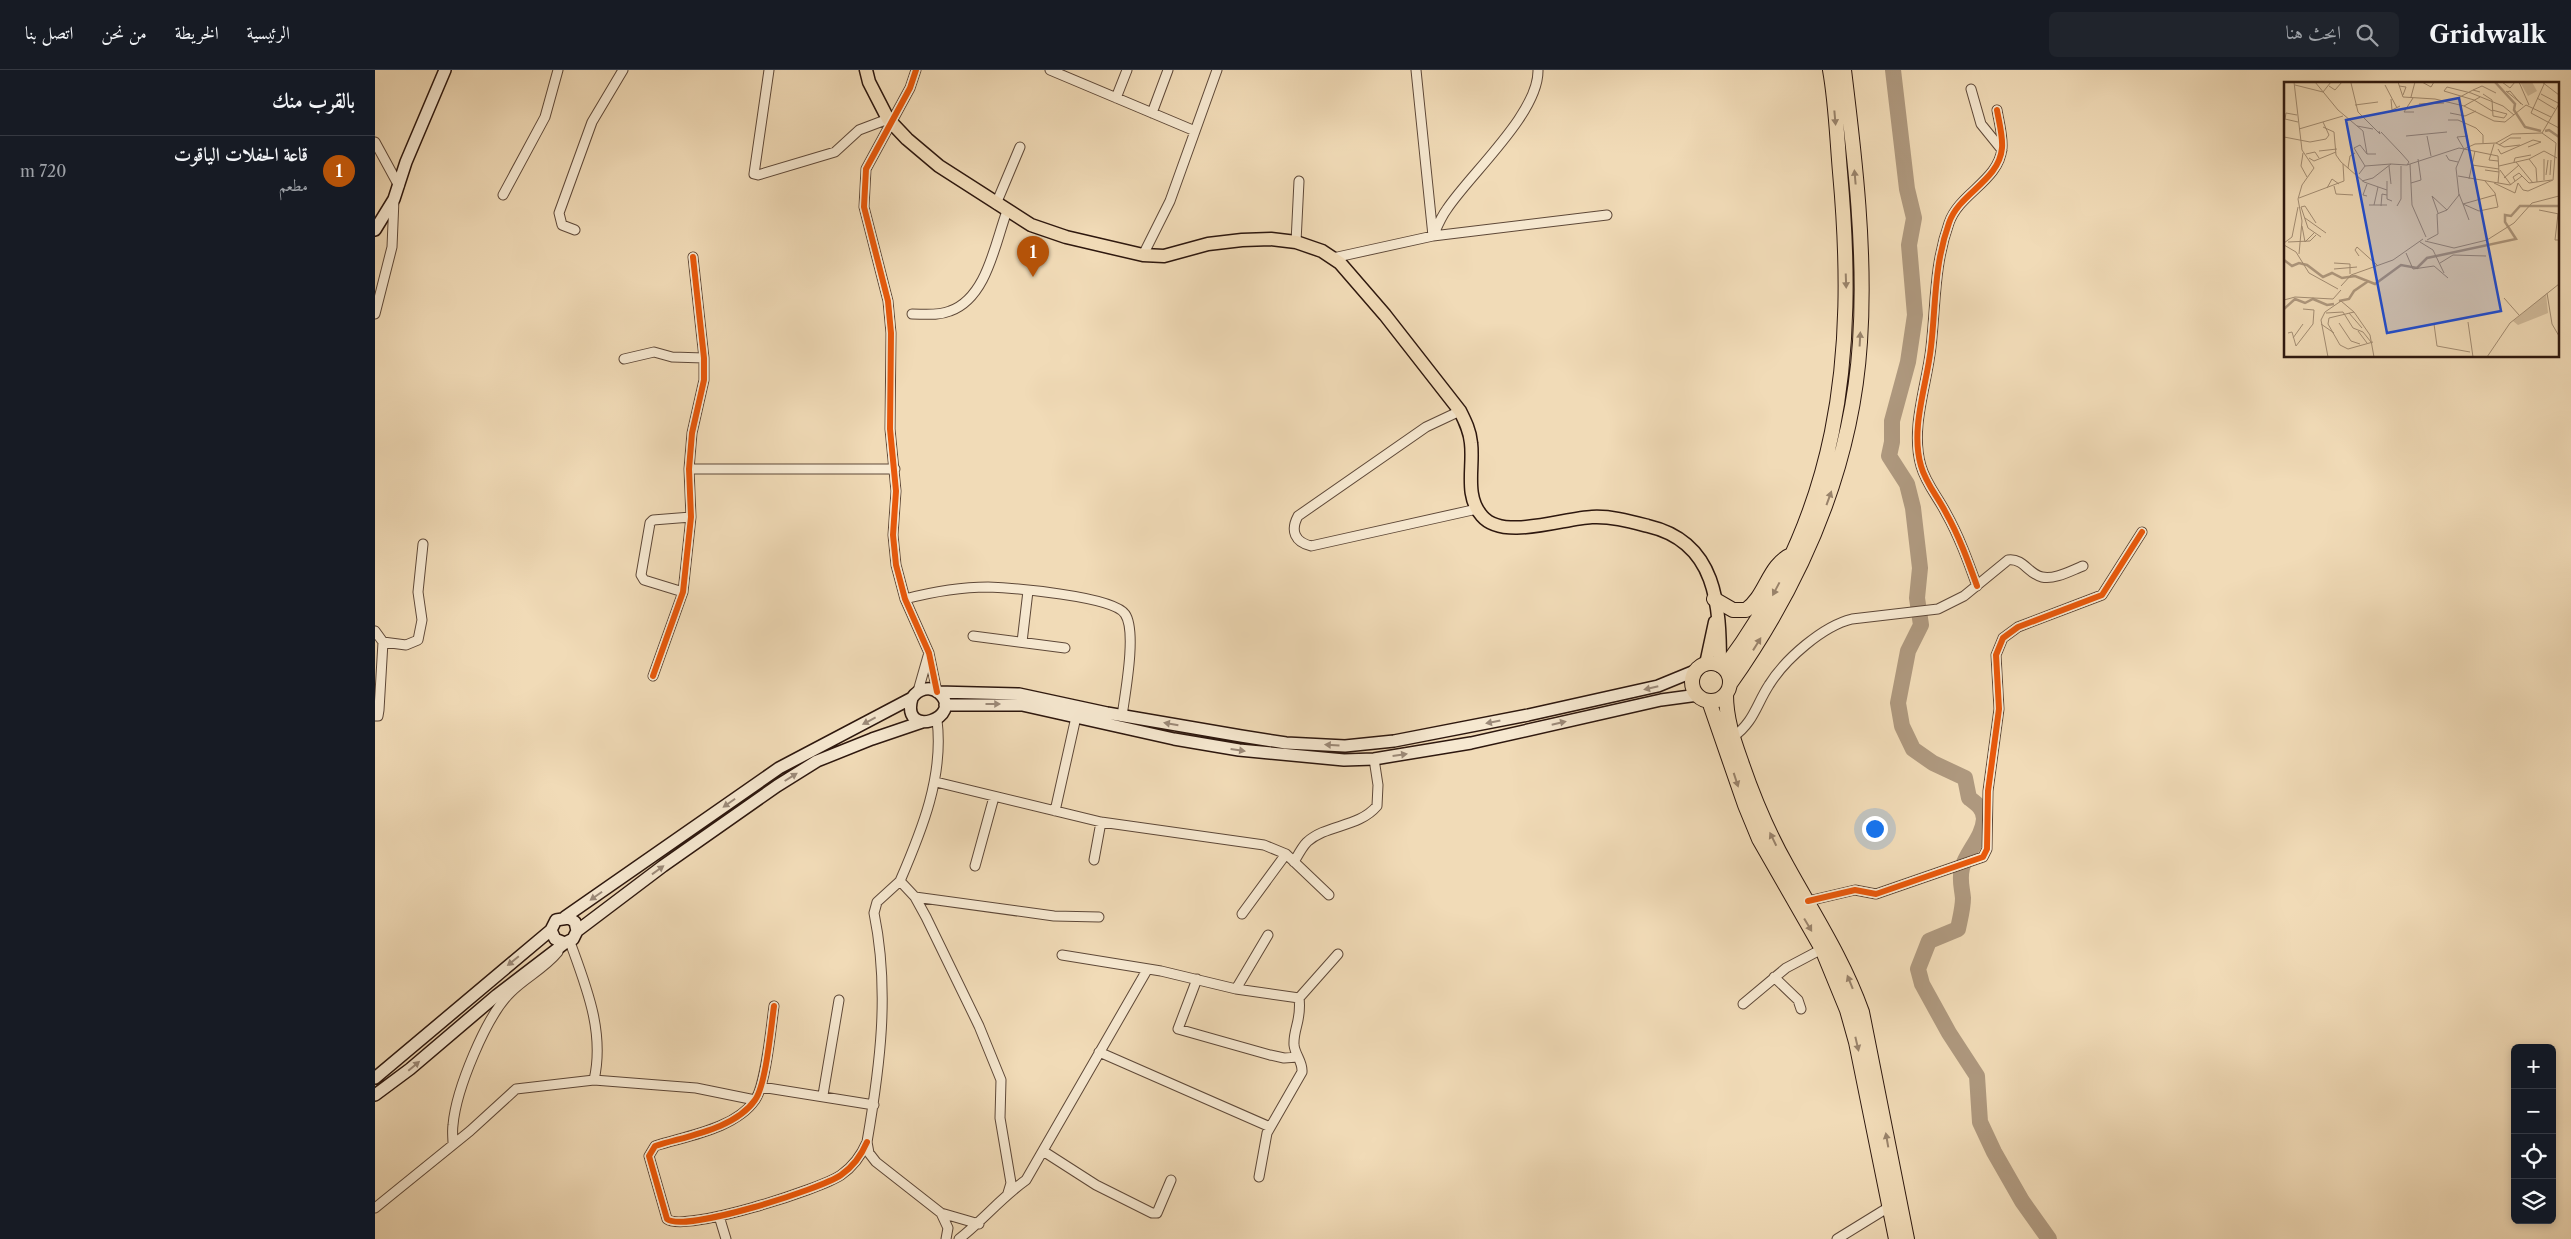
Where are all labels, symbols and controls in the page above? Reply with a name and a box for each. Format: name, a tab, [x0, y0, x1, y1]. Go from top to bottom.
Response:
search box	[2049, 12, 2399, 57]
text: Gridwalk	[2429, 20, 2546, 49]
text: ابحث هنا	[2285, 21, 2341, 44]
icon: search	[2353, 21, 2381, 49]
text: اتصل بنا	[25, 22, 73, 44]
text: من نحن	[101, 22, 147, 44]
text: الخريطة	[175, 22, 219, 44]
text: الرئيسية	[247, 22, 290, 44]
inset map	[2284, 82, 2559, 358]
text: بالقرب منك	[272, 88, 355, 113]
one-way arrow	[1831, 111, 1839, 127]
text: قاعة الحفلات الياقوت	[174, 143, 308, 166]
text: 720 m	[20, 161, 66, 181]
text: 1	[335, 161, 343, 181]
one-way arrow	[1850, 169, 1858, 185]
text: مطعم	[279, 175, 308, 195]
pin: 1	[1017, 236, 1049, 277]
one-way arrow	[1843, 273, 1851, 289]
one-way arrow	[1856, 331, 1864, 347]
one-way arrow	[1825, 490, 1833, 505]
one-way arrow	[1772, 582, 1780, 596]
one-way arrow	[1753, 637, 1762, 650]
one-way arrow	[1643, 684, 1659, 692]
one-way arrow	[985, 700, 1001, 708]
one-way arrow	[862, 717, 876, 725]
one-way arrow	[1484, 719, 1500, 727]
one-way arrow	[1552, 719, 1567, 727]
one-way arrow	[1163, 720, 1179, 728]
one-way arrow	[1324, 741, 1340, 749]
one-way arrow	[1231, 746, 1247, 754]
one-way arrow	[1393, 751, 1409, 759]
one-way arrow	[785, 773, 798, 782]
one-way arrow	[1732, 773, 1740, 788]
one-way arrow	[722, 798, 736, 808]
your location	[1862, 816, 1888, 842]
one-way arrow	[1769, 832, 1777, 846]
one-way arrow	[651, 865, 665, 875]
one-way arrow	[589, 891, 602, 901]
one-way arrow	[1803, 919, 1812, 932]
one-way arrow	[507, 955, 520, 966]
one-way arrow	[1846, 975, 1854, 989]
one-way arrow	[1853, 1036, 1861, 1052]
map controls	[2511, 1044, 2556, 1224]
button: +	[2511, 1044, 2556, 1089]
one-way arrow	[407, 1060, 420, 1071]
button: −	[2511, 1089, 2556, 1134]
one-way arrow	[1883, 1131, 1891, 1147]
button: locate	[2511, 1134, 2556, 1179]
button: layers	[2511, 1179, 2556, 1224]

